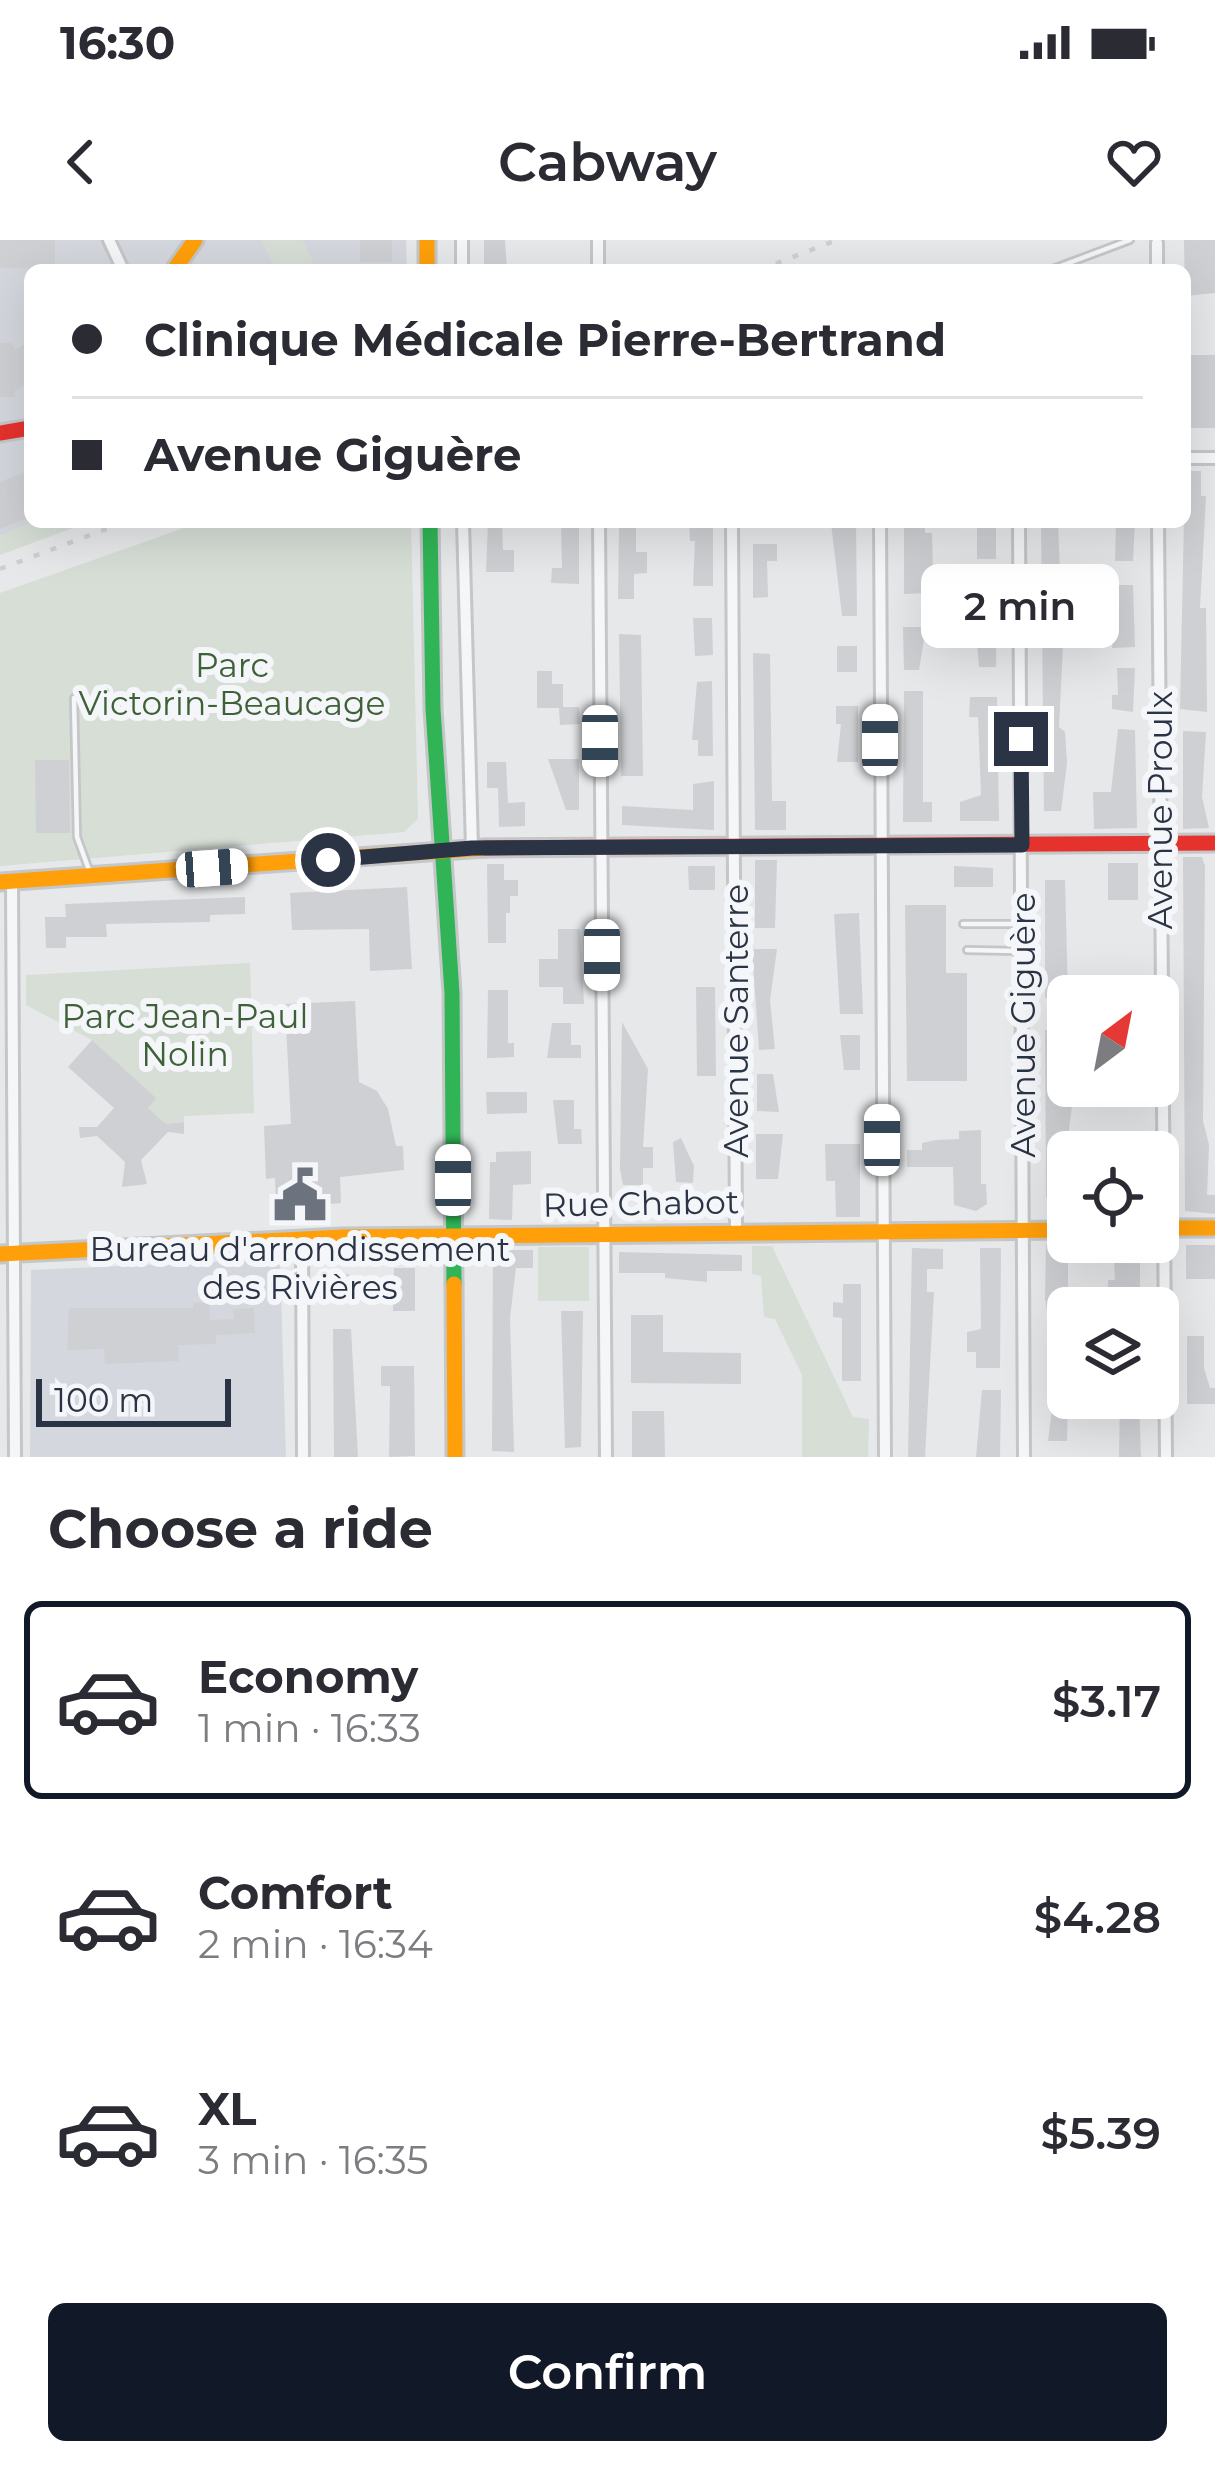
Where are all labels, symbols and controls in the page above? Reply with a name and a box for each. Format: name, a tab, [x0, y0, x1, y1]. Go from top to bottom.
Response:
text: 16:30	[60, 15, 175, 70]
icon: back	[48, 129, 114, 195]
text: Cabway	[498, 129, 717, 195]
icon: heart	[1101, 129, 1167, 195]
text: Clinique Médicale Pierre-Bertrand	[144, 312, 946, 367]
text: Avenue Giguère	[144, 427, 521, 482]
callout: 2 min	[922, 565, 1120, 649]
text: 2 min	[964, 582, 1076, 630]
park label: Parc Victorin-Beaucage	[79, 645, 385, 723]
street label: Avenue Proulx	[1140, 691, 1180, 929]
car	[862, 704, 898, 776]
car	[582, 705, 618, 777]
route end	[994, 712, 1048, 766]
route start	[301, 833, 355, 887]
car	[175, 848, 249, 888]
street label: Avenue Santerre	[716, 884, 756, 1158]
street label: Avenue Giguère	[1003, 892, 1043, 1158]
car	[584, 919, 620, 991]
north arrow	[1047, 975, 1179, 1107]
map controls	[1047, 975, 1179, 1419]
park label: Parc Jean-Paul Nolin	[62, 996, 308, 1074]
car	[864, 1104, 900, 1176]
button: locate	[1047, 1131, 1179, 1263]
car	[435, 1144, 471, 1216]
public building icon: Bureau d'arrondissement des Rivières	[271, 1166, 329, 1224]
street label: Rue Chabot	[543, 1181, 739, 1225]
place label: Bureau d'arrondissement des Rivières	[90, 1229, 510, 1307]
button: layers	[1047, 1287, 1179, 1419]
scale bar	[36, 1373, 231, 1426]
text: 100 m	[54, 1380, 153, 1420]
text: Choose a ride	[48, 1496, 433, 1562]
icon: car	[54, 1646, 162, 1754]
text: Economy	[198, 1649, 418, 1704]
text: $3.17	[1052, 1673, 1161, 1728]
text: 1 min · 16:33	[198, 1704, 421, 1752]
icon: car	[54, 1862, 162, 1970]
text: Comfort	[198, 1865, 393, 1920]
text: $4.28	[1034, 1889, 1161, 1944]
text: 2 min · 16:34	[198, 1920, 433, 1968]
icon: car	[54, 2078, 162, 2186]
text: XL	[198, 2081, 256, 2136]
text: $5.39	[1041, 2105, 1161, 2160]
text: 3 min · 16:35	[198, 2136, 429, 2184]
button: Confirm	[48, 2303, 1167, 2441]

